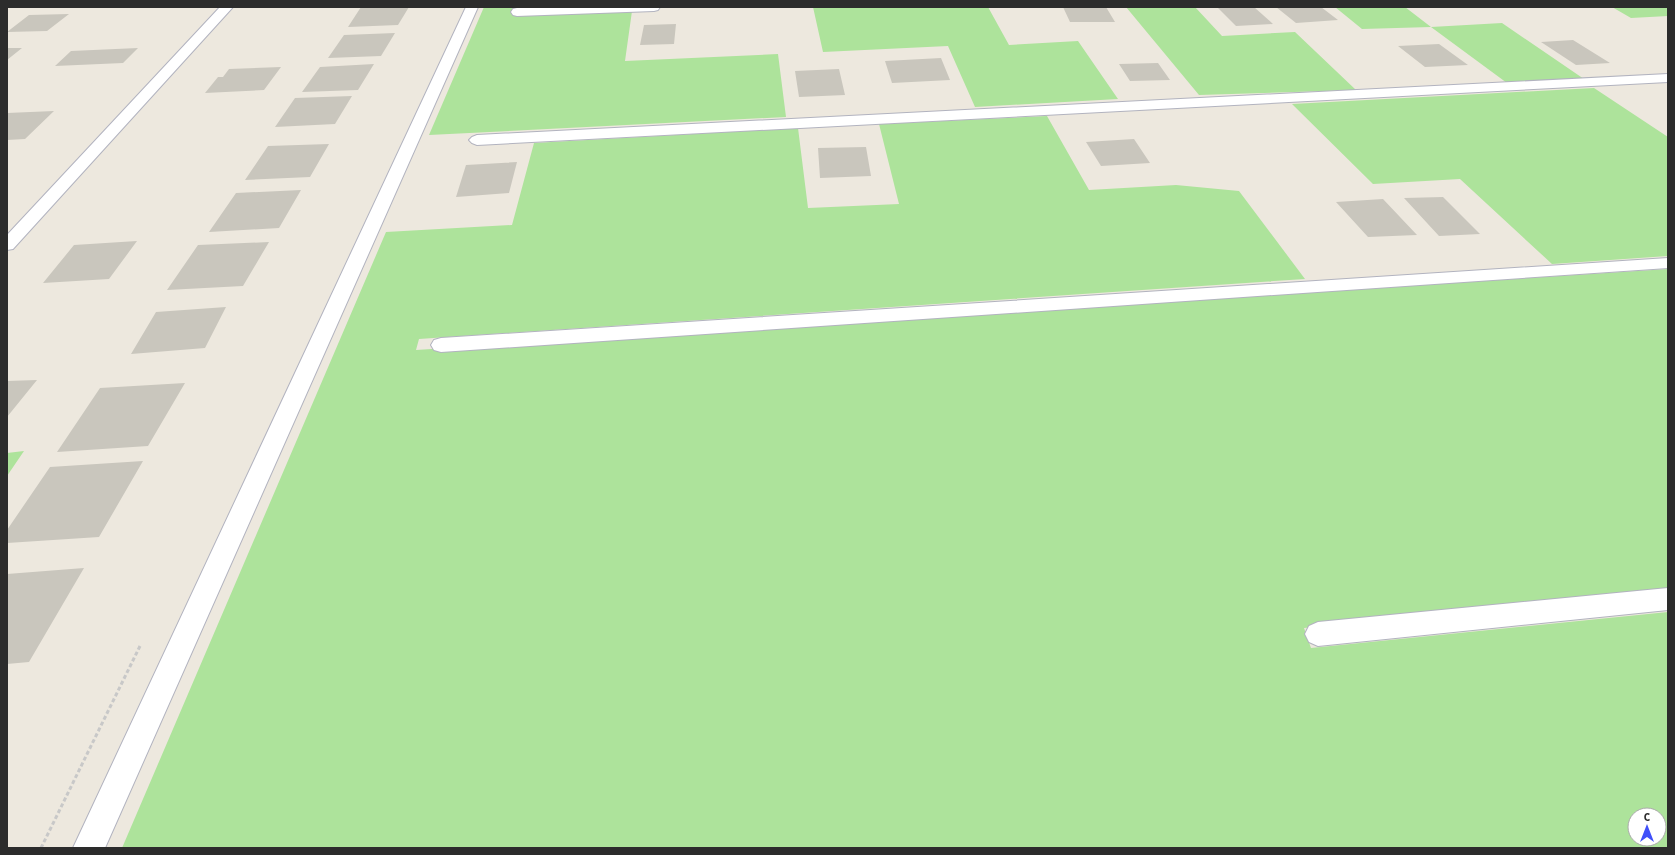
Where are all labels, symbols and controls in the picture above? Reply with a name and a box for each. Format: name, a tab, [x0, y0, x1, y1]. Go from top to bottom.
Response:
north arrow	[1627, 807, 1667, 847]
text: С	[1644, 810, 1651, 825]

